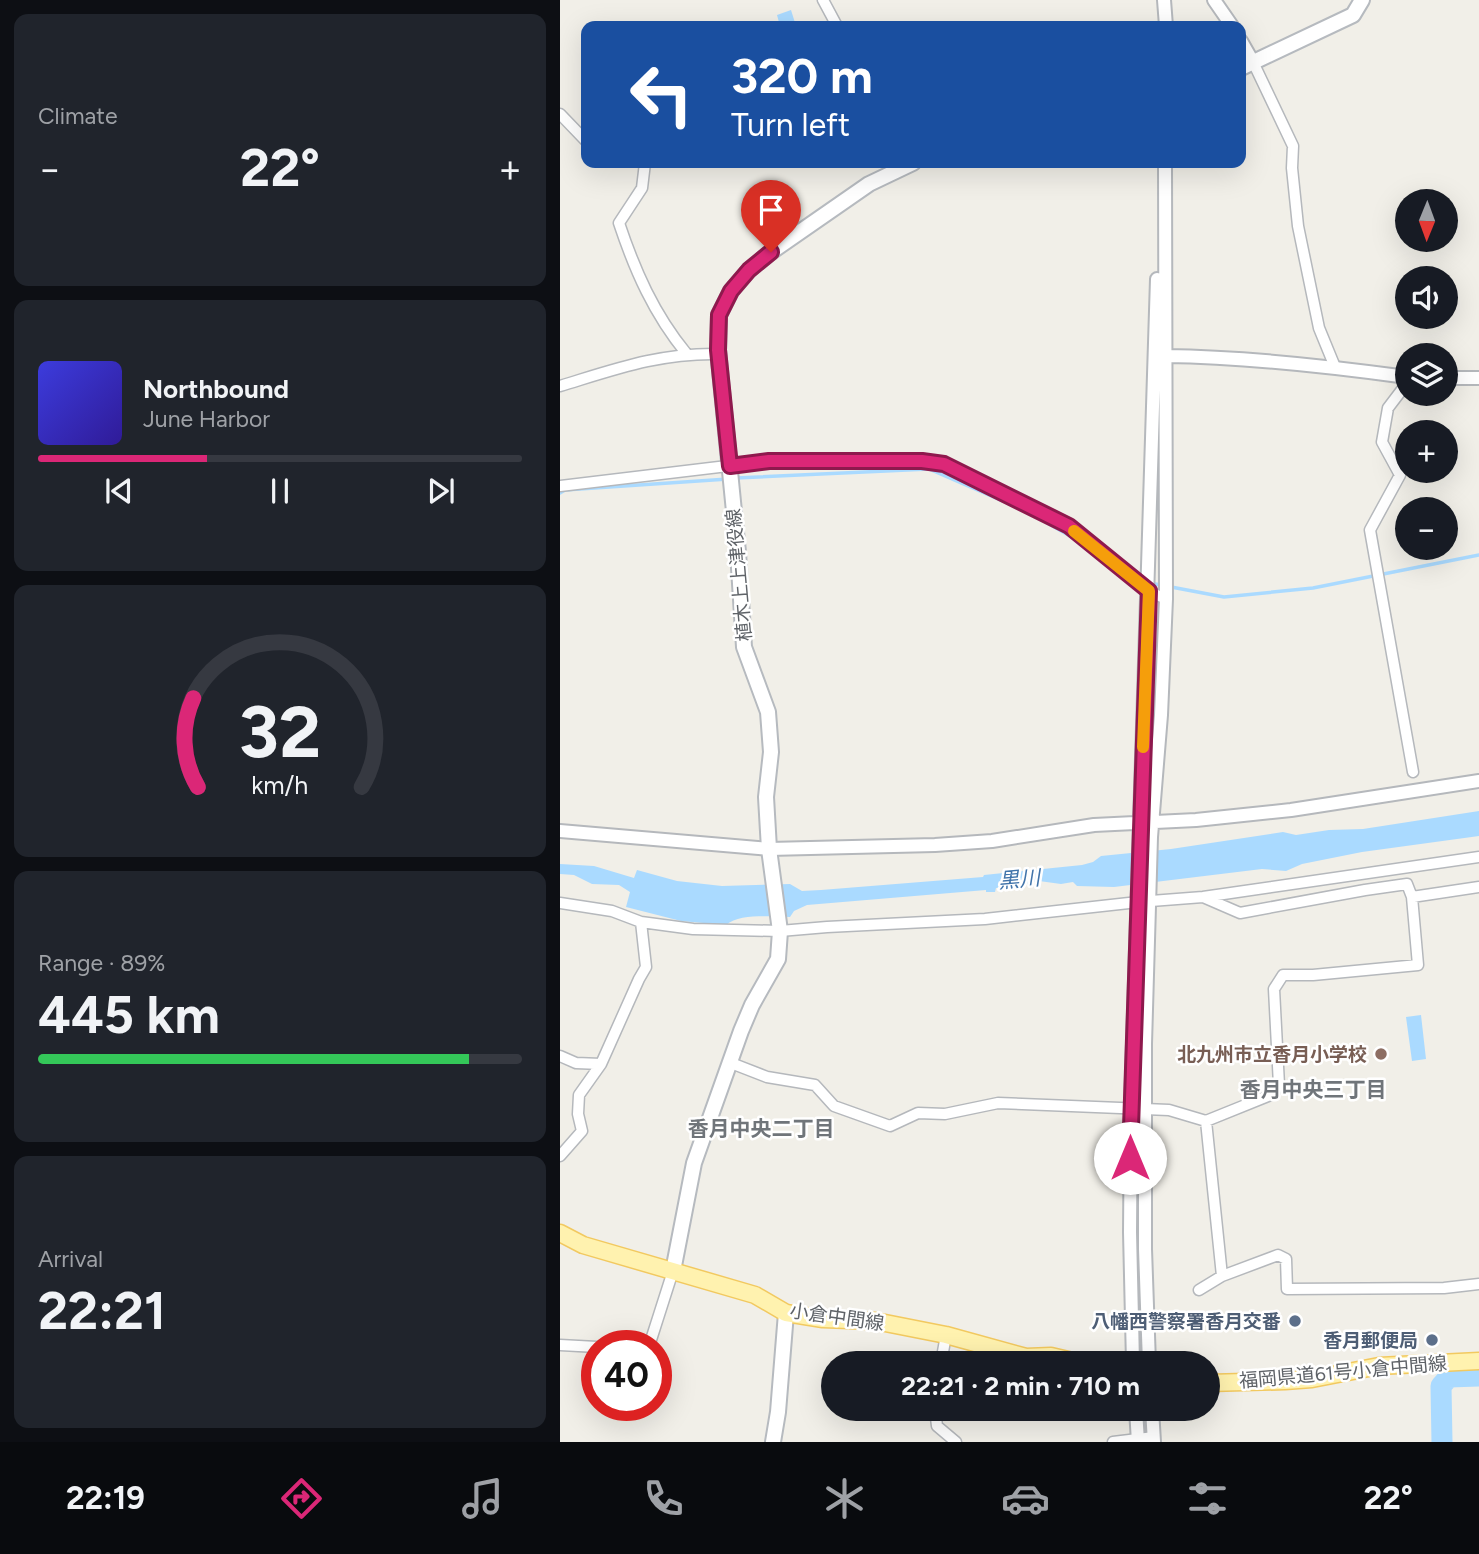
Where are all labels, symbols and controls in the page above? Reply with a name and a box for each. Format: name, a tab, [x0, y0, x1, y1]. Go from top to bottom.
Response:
text: 320 m	[731, 46, 873, 105]
icon: left	[616, 49, 707, 140]
text: Climate	[38, 102, 117, 130]
text: Turn left	[731, 106, 850, 144]
text: 22°	[240, 137, 320, 199]
text: −	[38, 146, 62, 192]
text: +	[498, 146, 522, 192]
pin	[741, 180, 801, 252]
north arrow	[1395, 189, 1458, 252]
map controls	[1395, 189, 1458, 560]
icon: arrive	[752, 191, 790, 229]
button: sound	[1395, 266, 1458, 329]
button: layers	[1395, 343, 1458, 406]
text: Northbound	[143, 373, 289, 405]
text: June Harbor	[143, 405, 270, 433]
button: +	[1395, 420, 1458, 483]
icon: previous	[100, 472, 138, 510]
icon: pause	[261, 472, 299, 510]
icon: next	[422, 472, 460, 510]
button: −	[1395, 497, 1458, 560]
street label: 植木上上津役線	[722, 508, 756, 642]
text: 32	[239, 688, 321, 775]
text: km/h	[251, 770, 309, 800]
water label: 黒川	[997, 865, 1043, 893]
text: Range · 89%	[38, 949, 165, 977]
text: 445 km	[38, 984, 220, 1046]
place label: 北九州市立香月小学校	[1177, 1043, 1367, 1066]
marker: 北九州市立香月小学校	[1373, 1046, 1389, 1062]
district label: 香月中央三丁目	[1240, 1077, 1387, 1102]
district label: 香月中央二丁目	[688, 1116, 835, 1141]
position arrow	[1093, 1121, 1167, 1195]
text: Arrival	[38, 1245, 103, 1273]
text: 22:21	[38, 1280, 166, 1342]
street label: 小倉中間線	[788, 1299, 886, 1335]
place label: 八幡西警察署香月交番	[1091, 1310, 1281, 1333]
marker: 八幡西警察署香月交番	[1287, 1313, 1303, 1329]
place label: 香月郵便局	[1323, 1329, 1418, 1352]
speed limit sign: 40	[581, 1330, 672, 1421]
marker: 香月郵便局	[1424, 1332, 1440, 1348]
street label: 福岡県道61号小倉中間線	[1238, 1351, 1448, 1393]
text: 22:21 · 2 min · 710 m	[901, 1370, 1140, 1402]
icon: directions	[277, 1474, 326, 1523]
icon: music	[458, 1474, 507, 1523]
icon: phone	[639, 1474, 688, 1523]
icon: climate	[820, 1474, 869, 1523]
icon: car	[1001, 1474, 1050, 1523]
icon: filters	[1183, 1474, 1232, 1523]
text: 22:19	[66, 1479, 145, 1517]
text: 22°	[1364, 1479, 1413, 1517]

